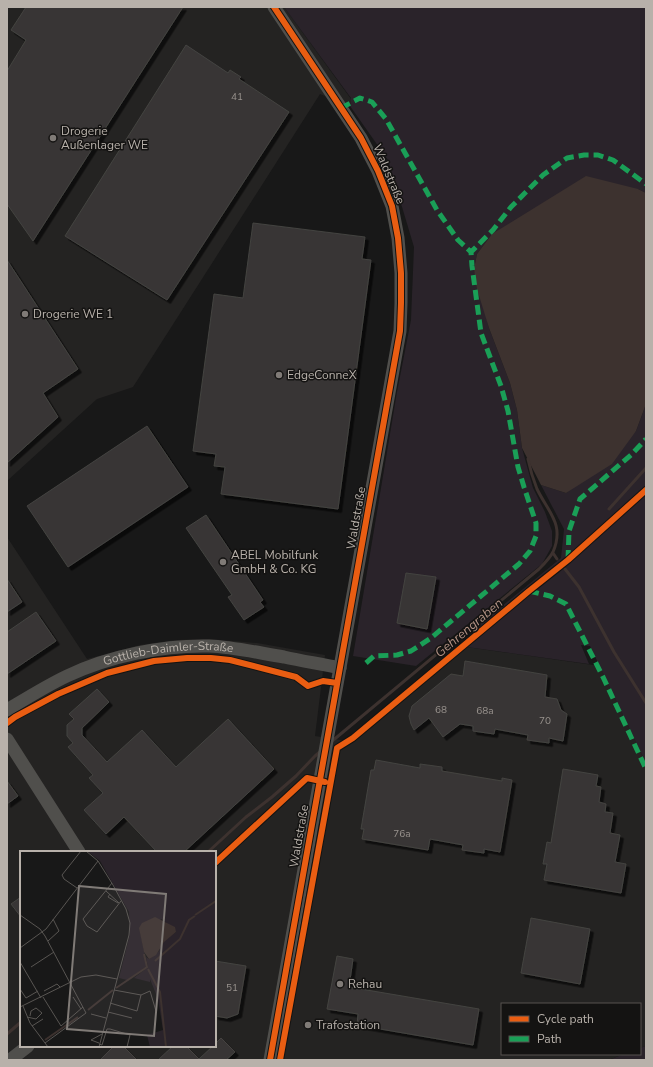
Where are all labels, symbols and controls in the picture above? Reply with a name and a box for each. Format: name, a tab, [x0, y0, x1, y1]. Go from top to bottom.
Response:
house number: 41	[231, 90, 243, 104]
place label: Drogerie Außenlager WE	[61, 123, 148, 153]
marker: Drogerie Außenlager WE	[48, 133, 58, 143]
street label: Waldstraße	[369, 142, 409, 206]
place label: Drogerie WE 1	[33, 306, 113, 322]
marker: Drogerie WE 1	[20, 309, 30, 319]
place label: EdgeConneX	[287, 367, 357, 383]
marker: EdgeConneX	[274, 370, 284, 380]
street label: Waldstraße	[343, 485, 369, 551]
place label: ABEL Mobilfunk GmbH & Co. KG	[231, 547, 319, 577]
marker: ABEL Mobilfunk GmbH & Co. KG	[218, 557, 228, 567]
water label: Gehrengraben	[431, 594, 507, 662]
street label: Gottlieb-Daimler-Straße	[101, 638, 234, 669]
house number: 68	[435, 703, 447, 717]
house number: 68a	[476, 704, 494, 718]
house number: 70	[539, 714, 551, 728]
street label: Waldstraße	[286, 803, 312, 869]
house number: 76a	[393, 827, 411, 841]
inset map	[20, 851, 216, 1047]
place label: Rehau	[348, 976, 382, 992]
marker: Rehau	[335, 979, 345, 989]
house number: 51	[226, 981, 238, 995]
legend	[501, 1003, 641, 1055]
text: Cycle path	[537, 1011, 594, 1027]
place label: Trafostation	[316, 1017, 380, 1033]
marker: Trafostation	[303, 1020, 313, 1030]
text: Path	[537, 1031, 562, 1047]

